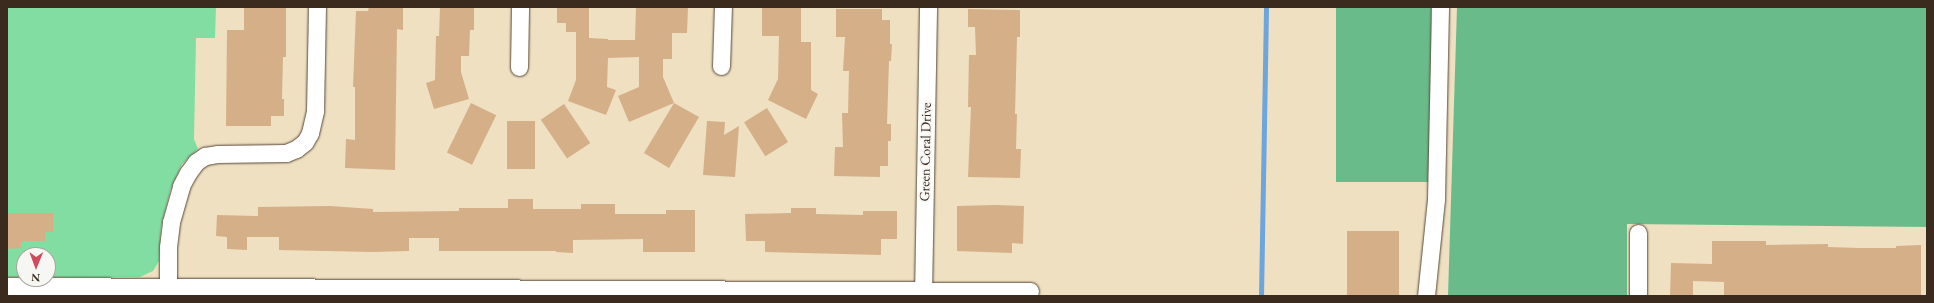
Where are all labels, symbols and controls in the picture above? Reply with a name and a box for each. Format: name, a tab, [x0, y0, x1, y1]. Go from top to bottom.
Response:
street label: Green Coral Drive	[916, 102, 934, 202]
north arrow	[16, 247, 56, 287]
text: N	[31, 271, 40, 285]

